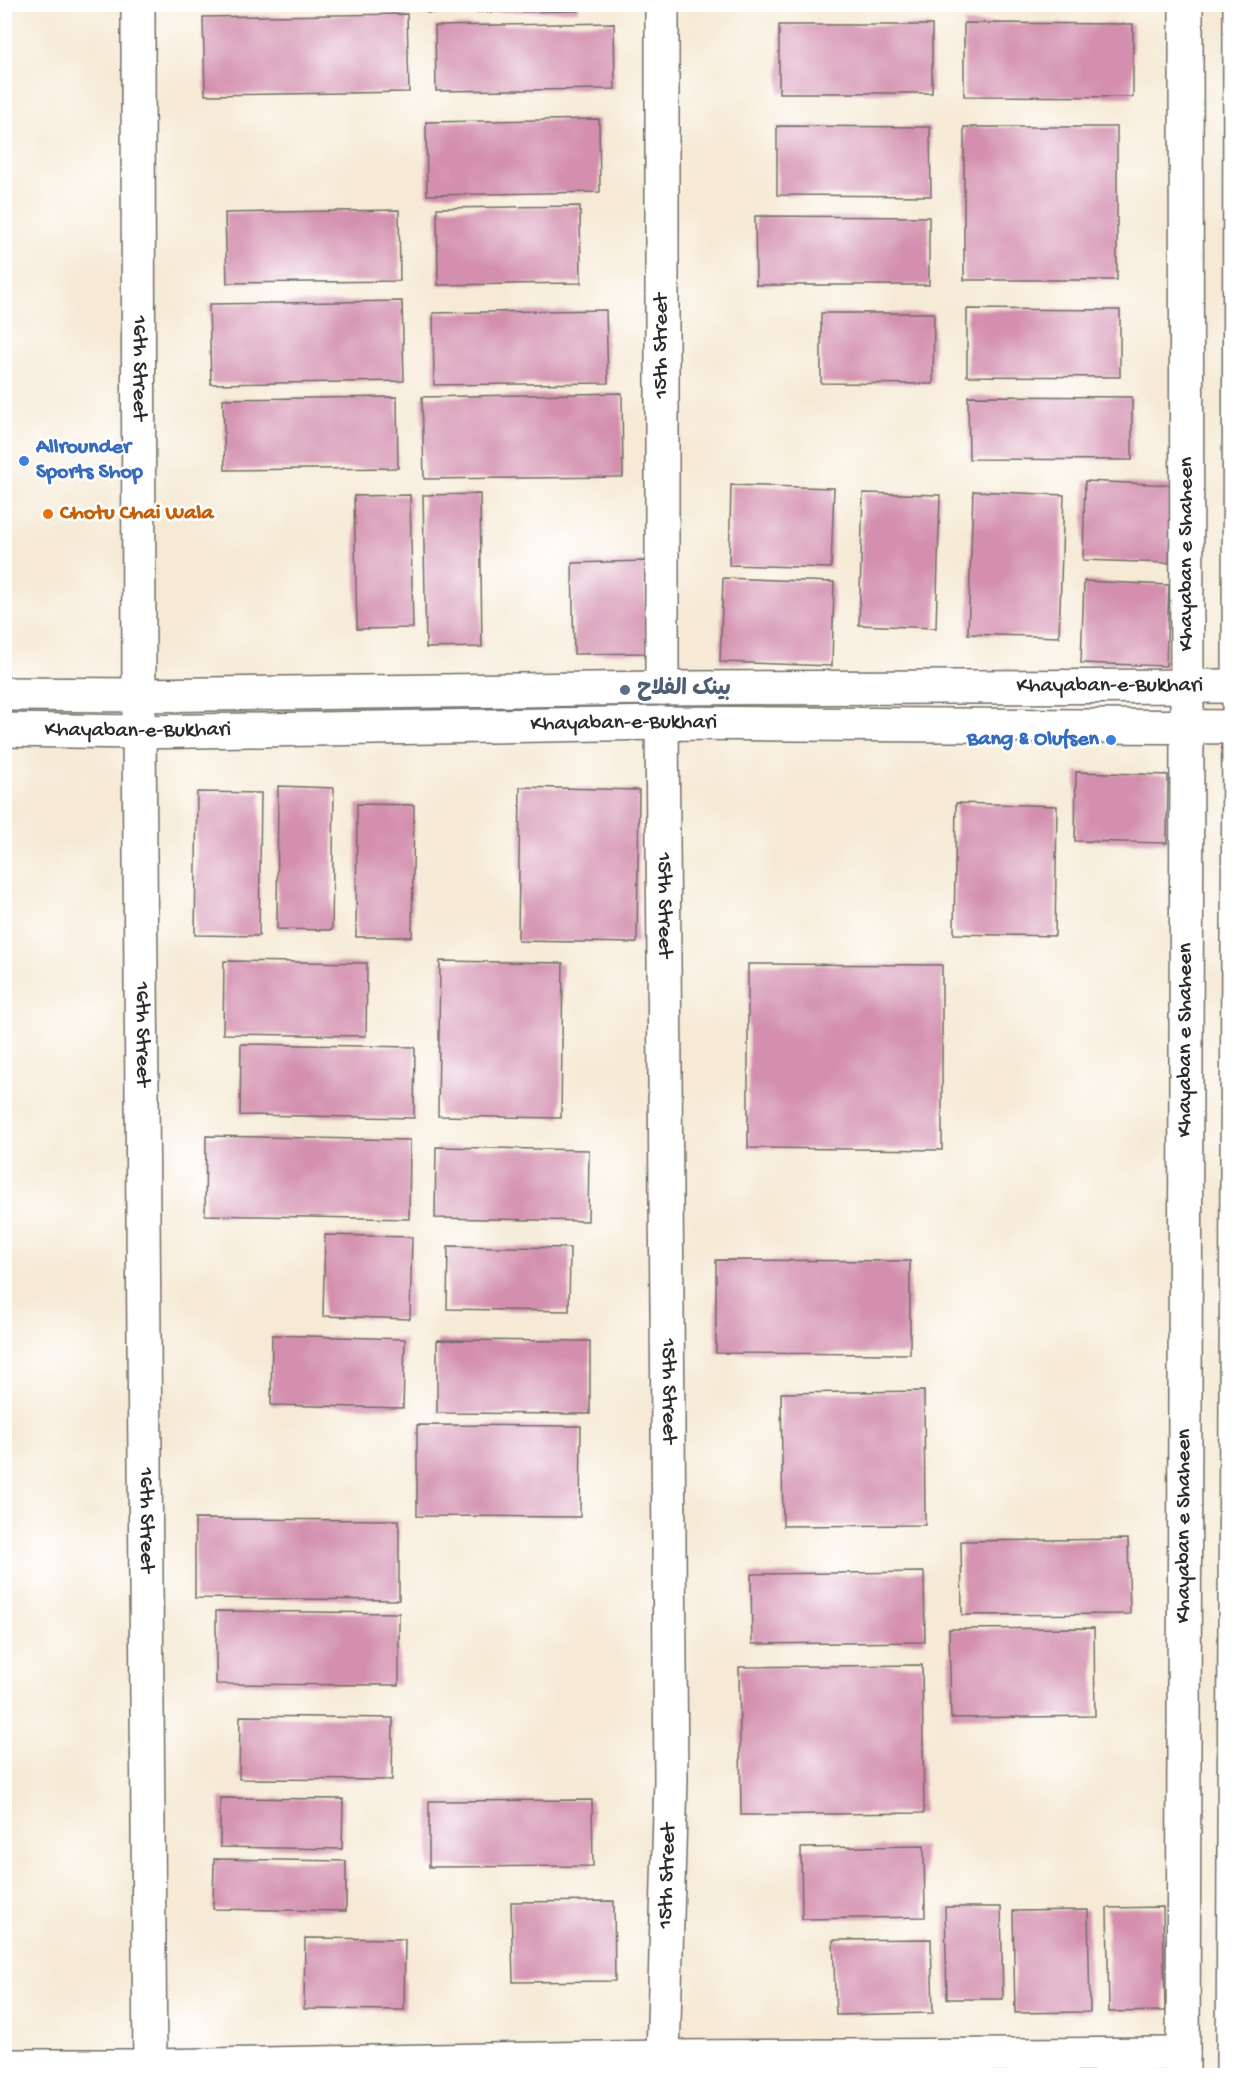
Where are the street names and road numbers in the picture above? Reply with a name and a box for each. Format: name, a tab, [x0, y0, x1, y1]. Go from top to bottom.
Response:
street label: 15th Street	[649, 291, 675, 400]
street label: 16th Street	[125, 315, 152, 422]
street label: Khayaban e Shaheen	[1174, 456, 1200, 651]
street label: Khayaban-e-Bukhari	[1017, 673, 1203, 700]
street label: Khayaban-e-Bukhari	[530, 710, 717, 738]
street label: Khayaban-e-Bukhari	[44, 717, 232, 745]
street label: 15th Street	[650, 851, 677, 960]
street label: Khayaban e Shaheen	[1173, 942, 1199, 1137]
street label: 16th Street	[128, 980, 155, 1089]
street label: 15th Street	[654, 1337, 681, 1446]
street label: Khayaban e Shaheen	[1171, 1428, 1198, 1623]
street label: 16th Street	[132, 1466, 159, 1574]
street label: 15th Street	[653, 1821, 683, 1930]

